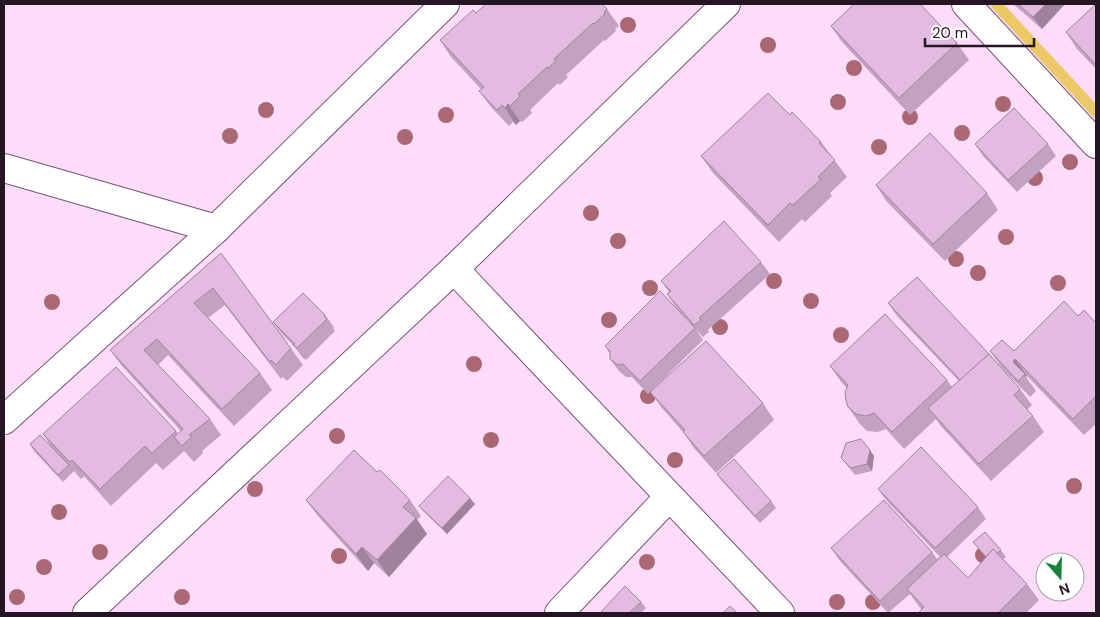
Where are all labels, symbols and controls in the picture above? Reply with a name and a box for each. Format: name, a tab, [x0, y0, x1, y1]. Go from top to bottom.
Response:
scale bar	[925, 15, 1034, 47]
text: 20 m	[932, 23, 968, 43]
north arrow	[1035, 552, 1085, 602]
text: N	[1057, 579, 1072, 599]

